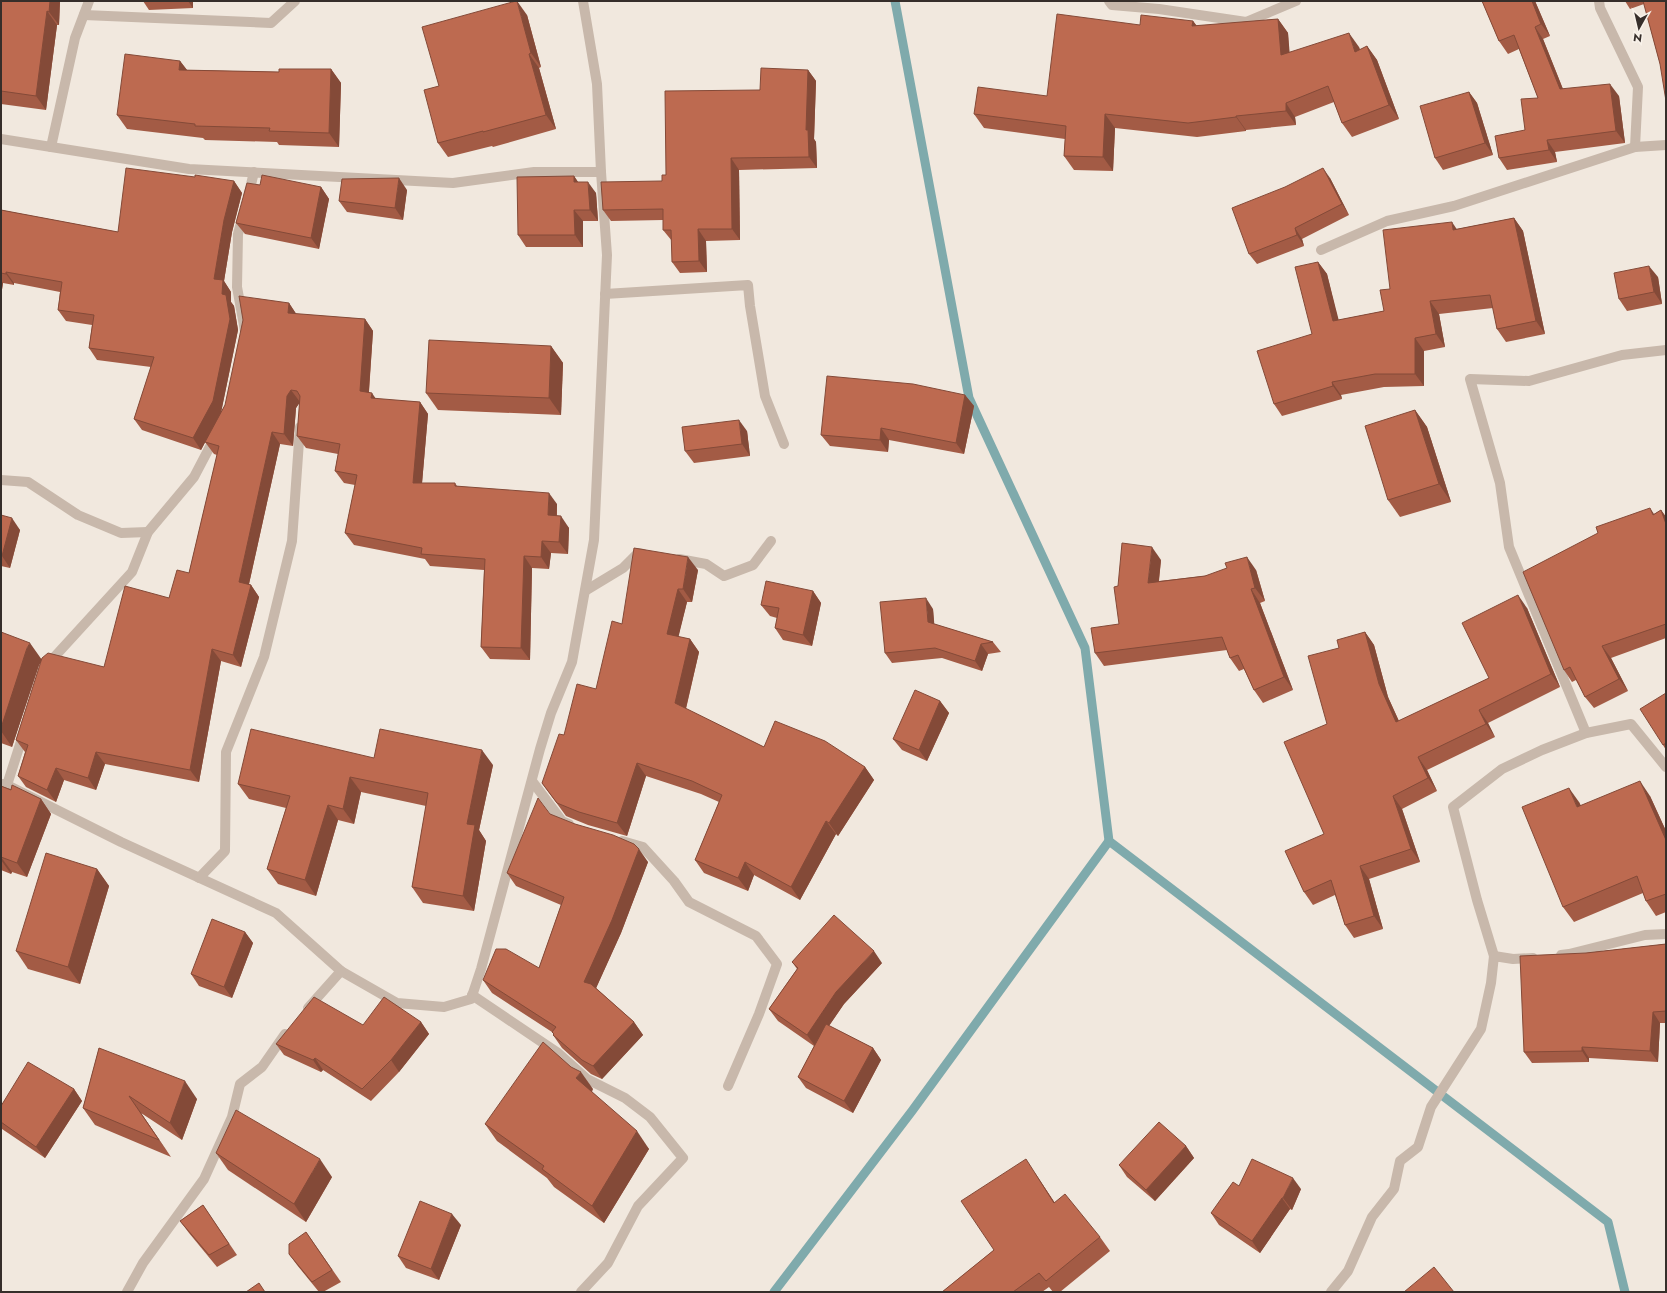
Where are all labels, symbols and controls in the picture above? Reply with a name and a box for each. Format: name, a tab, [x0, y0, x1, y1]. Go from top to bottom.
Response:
north arrow	[1619, 8, 1659, 48]
text: N	[1632, 29, 1643, 46]

